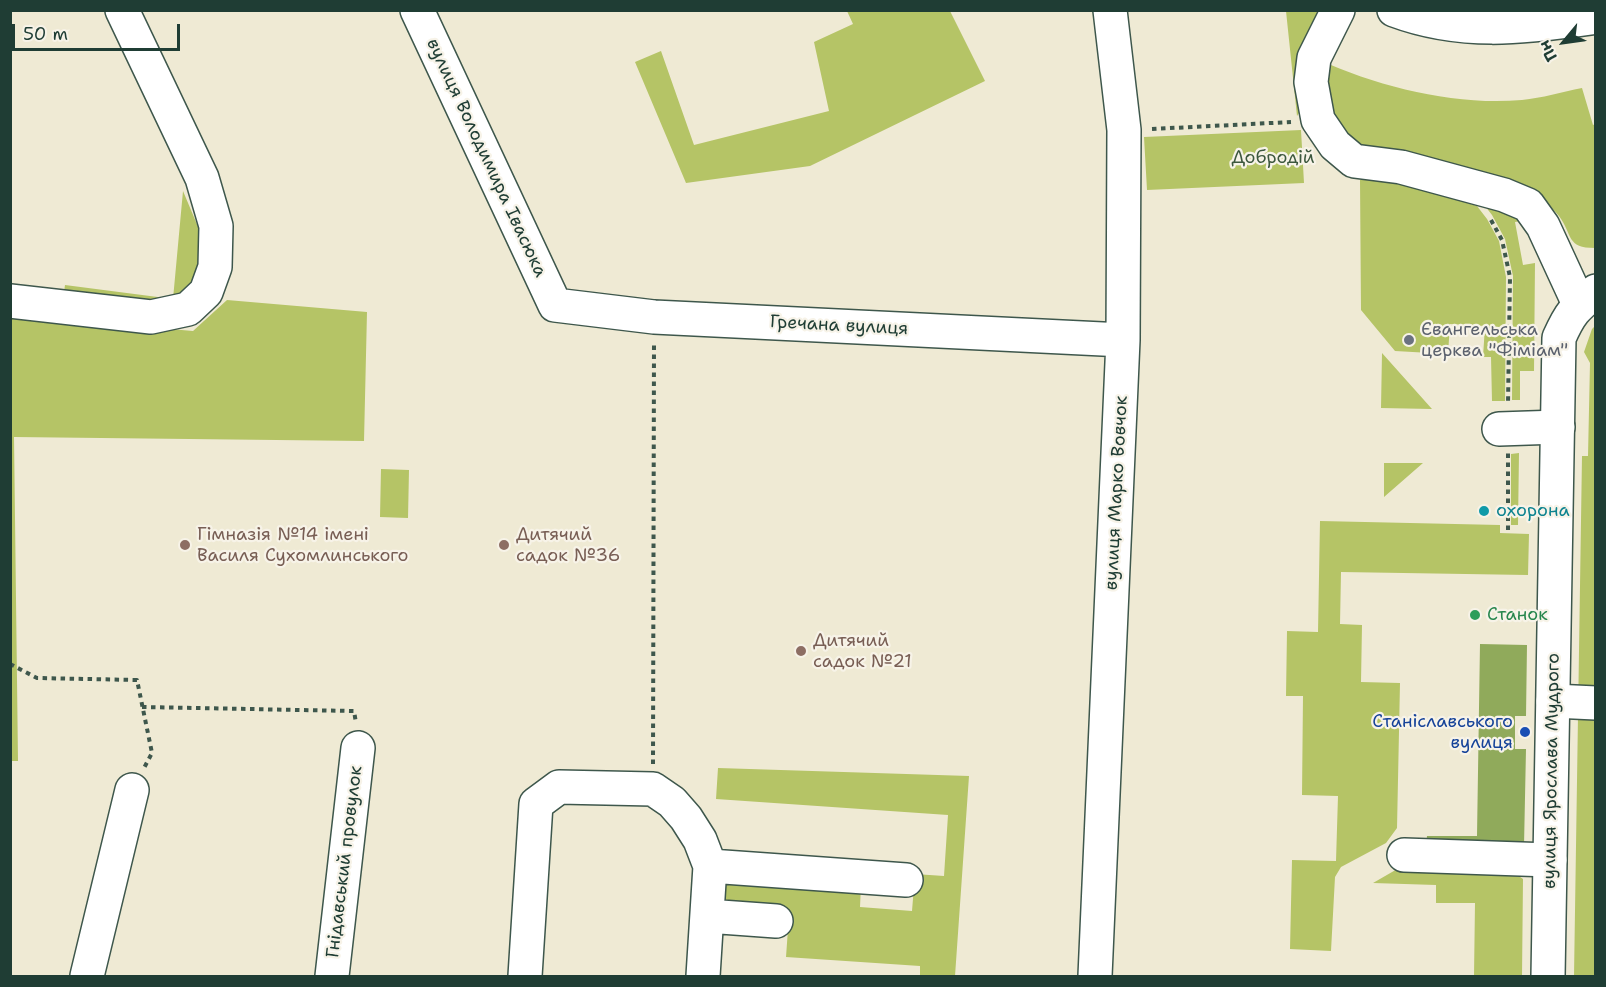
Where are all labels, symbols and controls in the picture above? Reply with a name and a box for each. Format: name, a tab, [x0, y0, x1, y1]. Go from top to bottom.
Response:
scale bar	[15, 12, 183, 50]
north arrow	[1534, 12, 1594, 72]
text: 50 m	[23, 22, 68, 46]
street label: вулиця Володимира Івасюка	[421, 35, 551, 281]
text: Пн	[1534, 37, 1562, 65]
park label: Добродій	[1231, 147, 1315, 169]
street label: Гречана вулиця	[769, 312, 909, 340]
place label: Євангельська церква "Фіміам"	[1421, 319, 1568, 362]
marker: Євангельська церква "Фіміам"	[1402, 333, 1416, 347]
street label: вулиця Марко Вовчок	[1101, 395, 1133, 591]
place label: охорона	[1496, 500, 1570, 522]
marker: охорона	[1477, 504, 1491, 518]
place label: Гімназія №14 імені Василя Сухомлинського	[197, 524, 408, 566]
place label: Дитячий садок №36	[516, 524, 620, 566]
marker: Гімназія №14 імені Василя Сухомлинського	[178, 538, 192, 552]
marker: Дитячий садок №36	[497, 538, 511, 552]
place label: Станок	[1487, 604, 1548, 626]
marker: Станок	[1468, 608, 1482, 622]
place label: Дитячий садок №21	[813, 630, 912, 672]
marker: Дитячий садок №21	[794, 644, 808, 658]
street label: вулиця Ярослава Мудрого	[1539, 653, 1565, 889]
place label: Станіславського вулиця	[1372, 711, 1513, 754]
marker: Станіславського вулиця	[1518, 725, 1532, 739]
street label: Гнідавський провулок	[322, 765, 368, 959]

